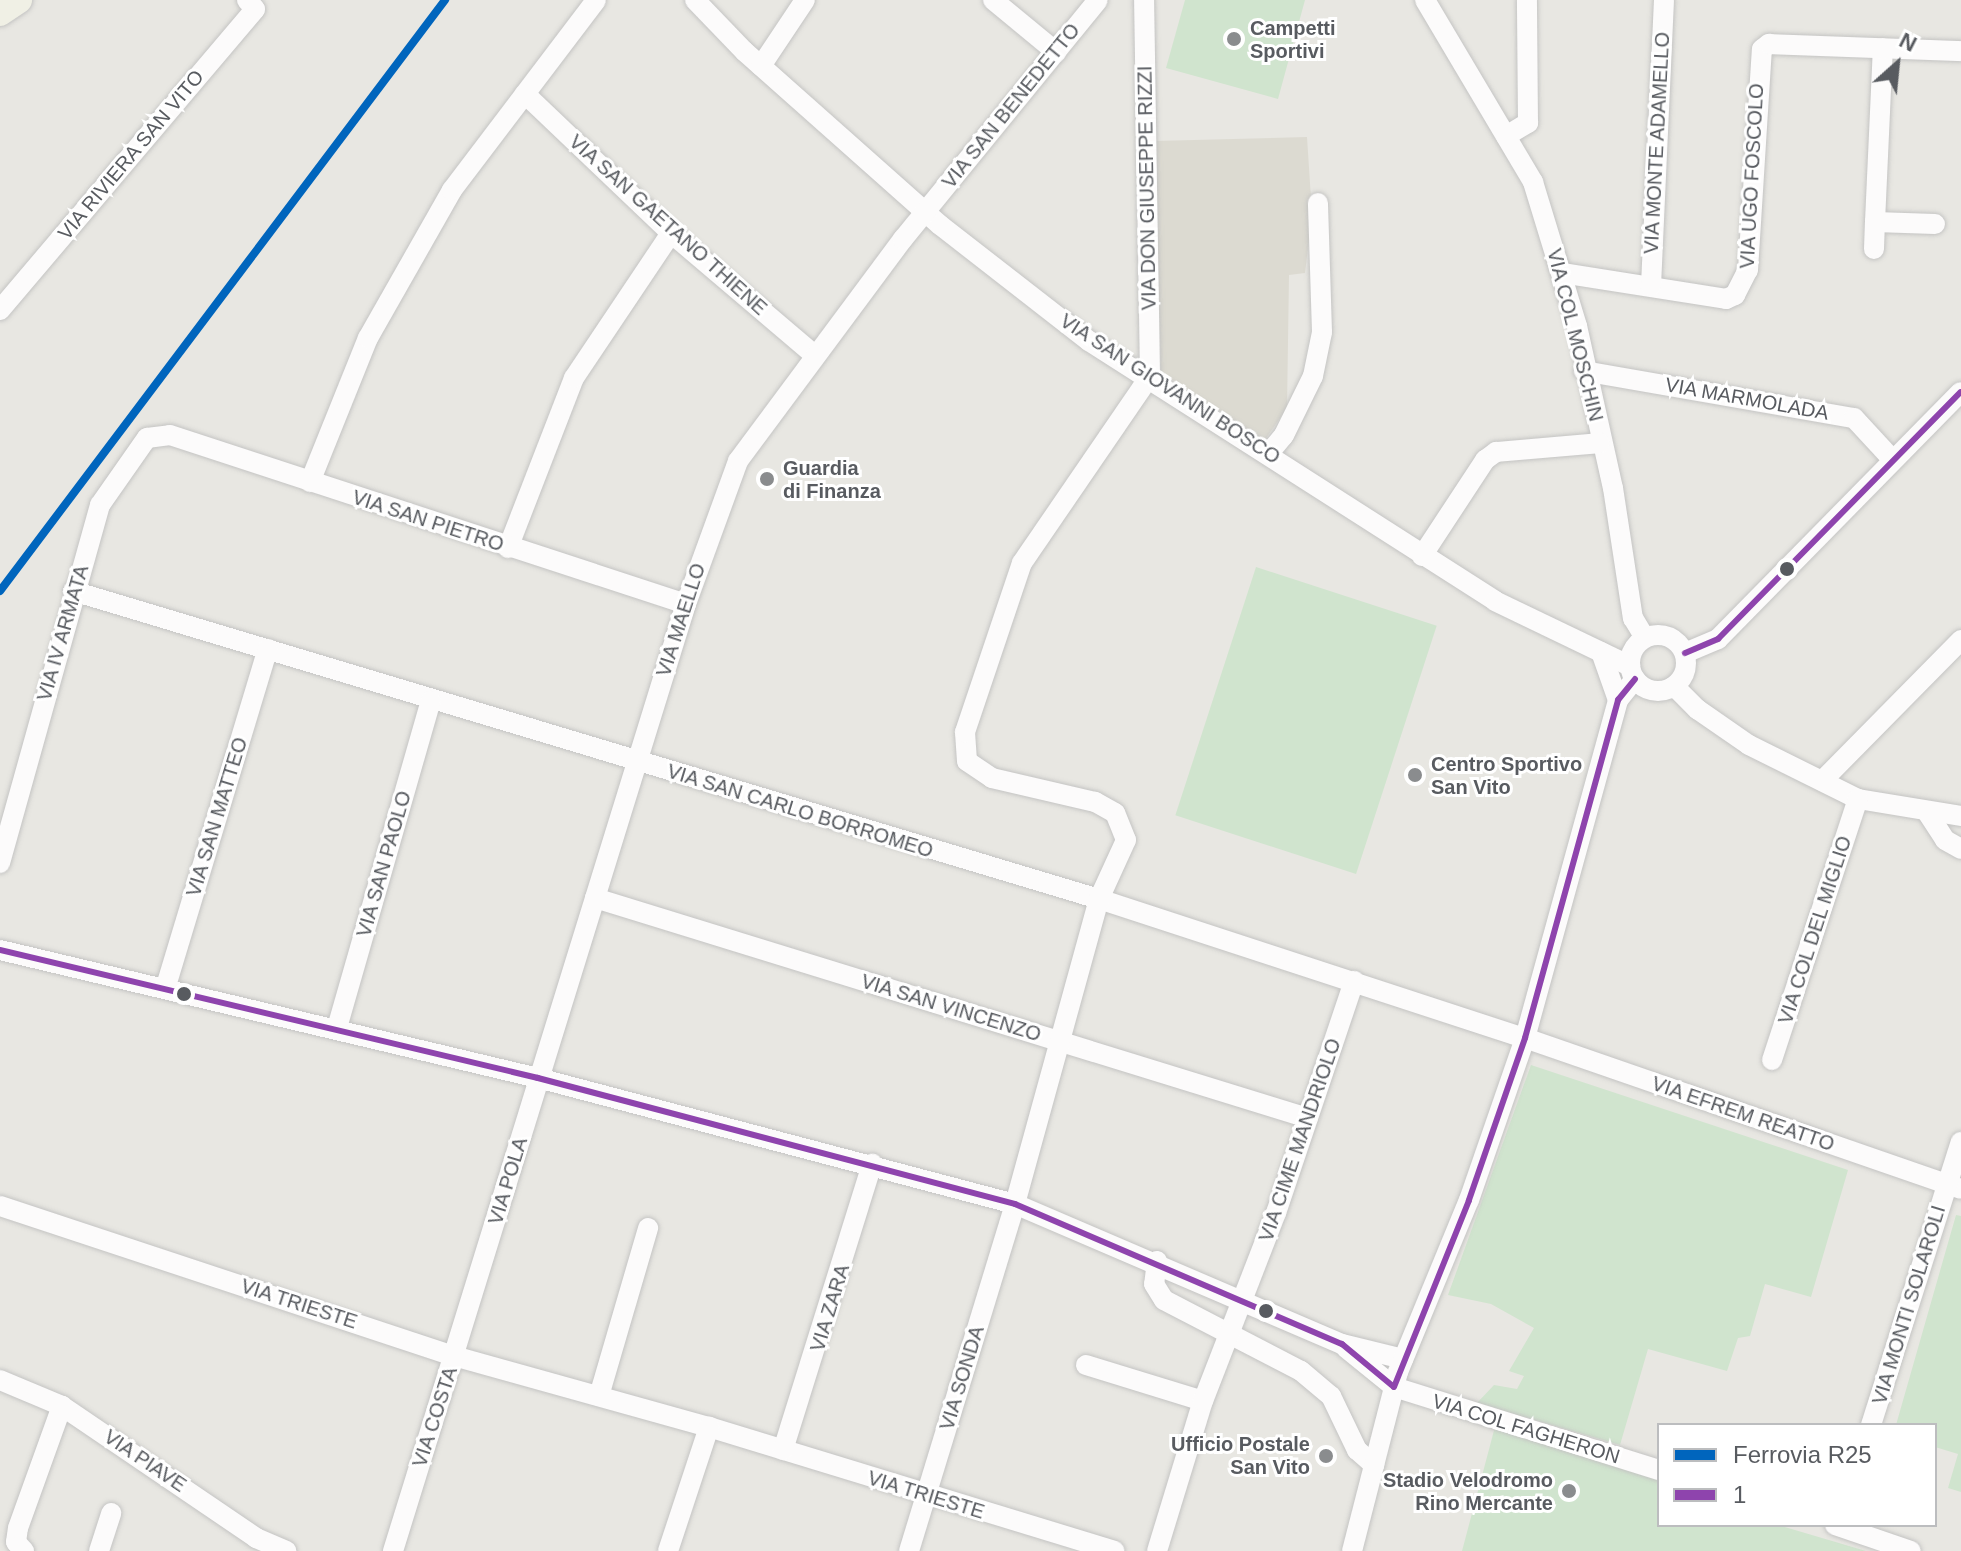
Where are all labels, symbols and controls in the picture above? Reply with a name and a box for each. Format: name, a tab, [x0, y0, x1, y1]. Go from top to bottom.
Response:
place label: Campetti Sportivi	[1250, 16, 1336, 63]
street label: VIA SAN BENEDETTO	[937, 18, 1085, 194]
north arrow	[1857, 24, 1937, 104]
text: N	[1895, 27, 1921, 57]
marker: Campetti Sportivi	[1225, 30, 1243, 48]
street label: VIA MONTE ADAMELLO	[1639, 30, 1675, 256]
street label: VIA RIVIERA SAN VITO	[52, 64, 210, 246]
street label: VIA DON GIUSEPPE RIZZI	[1133, 65, 1161, 311]
street label: VIA UGO FOSCOLO	[1735, 82, 1769, 270]
street label: VIA SAN GAETANO THIENE	[563, 129, 773, 321]
street label: VIA COL MOSCHIN	[1542, 245, 1608, 425]
street label: VIA SAN GIOVANNI BOSCO	[1055, 309, 1285, 469]
street label: VIA MARMOLADA	[1663, 373, 1831, 425]
place label: Guardia di Finanza	[783, 456, 881, 503]
marker: Guardia di Finanza	[758, 470, 776, 488]
street label: VIA SAN PIETRO	[349, 485, 507, 557]
street label: VIA MAELLO	[651, 560, 711, 680]
street label: VIA IV ARMATA	[32, 561, 94, 705]
unlabelled marker	[1779, 561, 1795, 577]
street label: VIA SAN MATTEO	[181, 734, 253, 900]
place label: Centro Sportivo San Vito	[1431, 752, 1582, 799]
street label: VIA SAN CARLO BORROMEO	[664, 759, 936, 863]
marker: Centro Sportivo San Vito	[1406, 766, 1424, 784]
street label: VIA SAN PAOLO	[352, 788, 416, 940]
street label: VIA COL DEL MIGLIO	[1773, 832, 1857, 1028]
street label: VIA SAN VINCENZO	[858, 969, 1044, 1047]
unlabelled marker	[176, 986, 192, 1002]
street label: VIA CIME MANDRIOLO	[1254, 1035, 1346, 1245]
street label: VIA EFREM REATTO	[1648, 1071, 1838, 1157]
street label: VIA POLA	[483, 1134, 533, 1228]
street label: VIA MONTI SOLAROLI	[1867, 1202, 1951, 1408]
street label: VIA ZARA	[805, 1261, 855, 1355]
street label: VIA TRIESTE	[237, 1274, 361, 1334]
unlabelled marker	[1258, 1303, 1274, 1319]
street label: VIA SONDA	[935, 1322, 989, 1434]
street label: VIA COSTA	[407, 1363, 463, 1471]
street label: VIA COL FAGHERON	[1428, 1389, 1624, 1469]
legend	[1657, 1423, 1937, 1527]
street label: VIA PIAVE	[99, 1424, 191, 1498]
place label: Ufficio Postale San Vito	[1171, 1432, 1310, 1479]
text: Ferrovia R25	[1733, 1441, 1872, 1468]
marker: Ufficio Postale San Vito	[1317, 1447, 1335, 1465]
street label: VIA TRIESTE	[864, 1466, 988, 1524]
place label: Stadio Velodromo Rino Mercante	[1383, 1468, 1553, 1515]
text: 1	[1733, 1481, 1746, 1508]
marker: Stadio Velodromo Rino Mercante	[1560, 1482, 1578, 1500]

